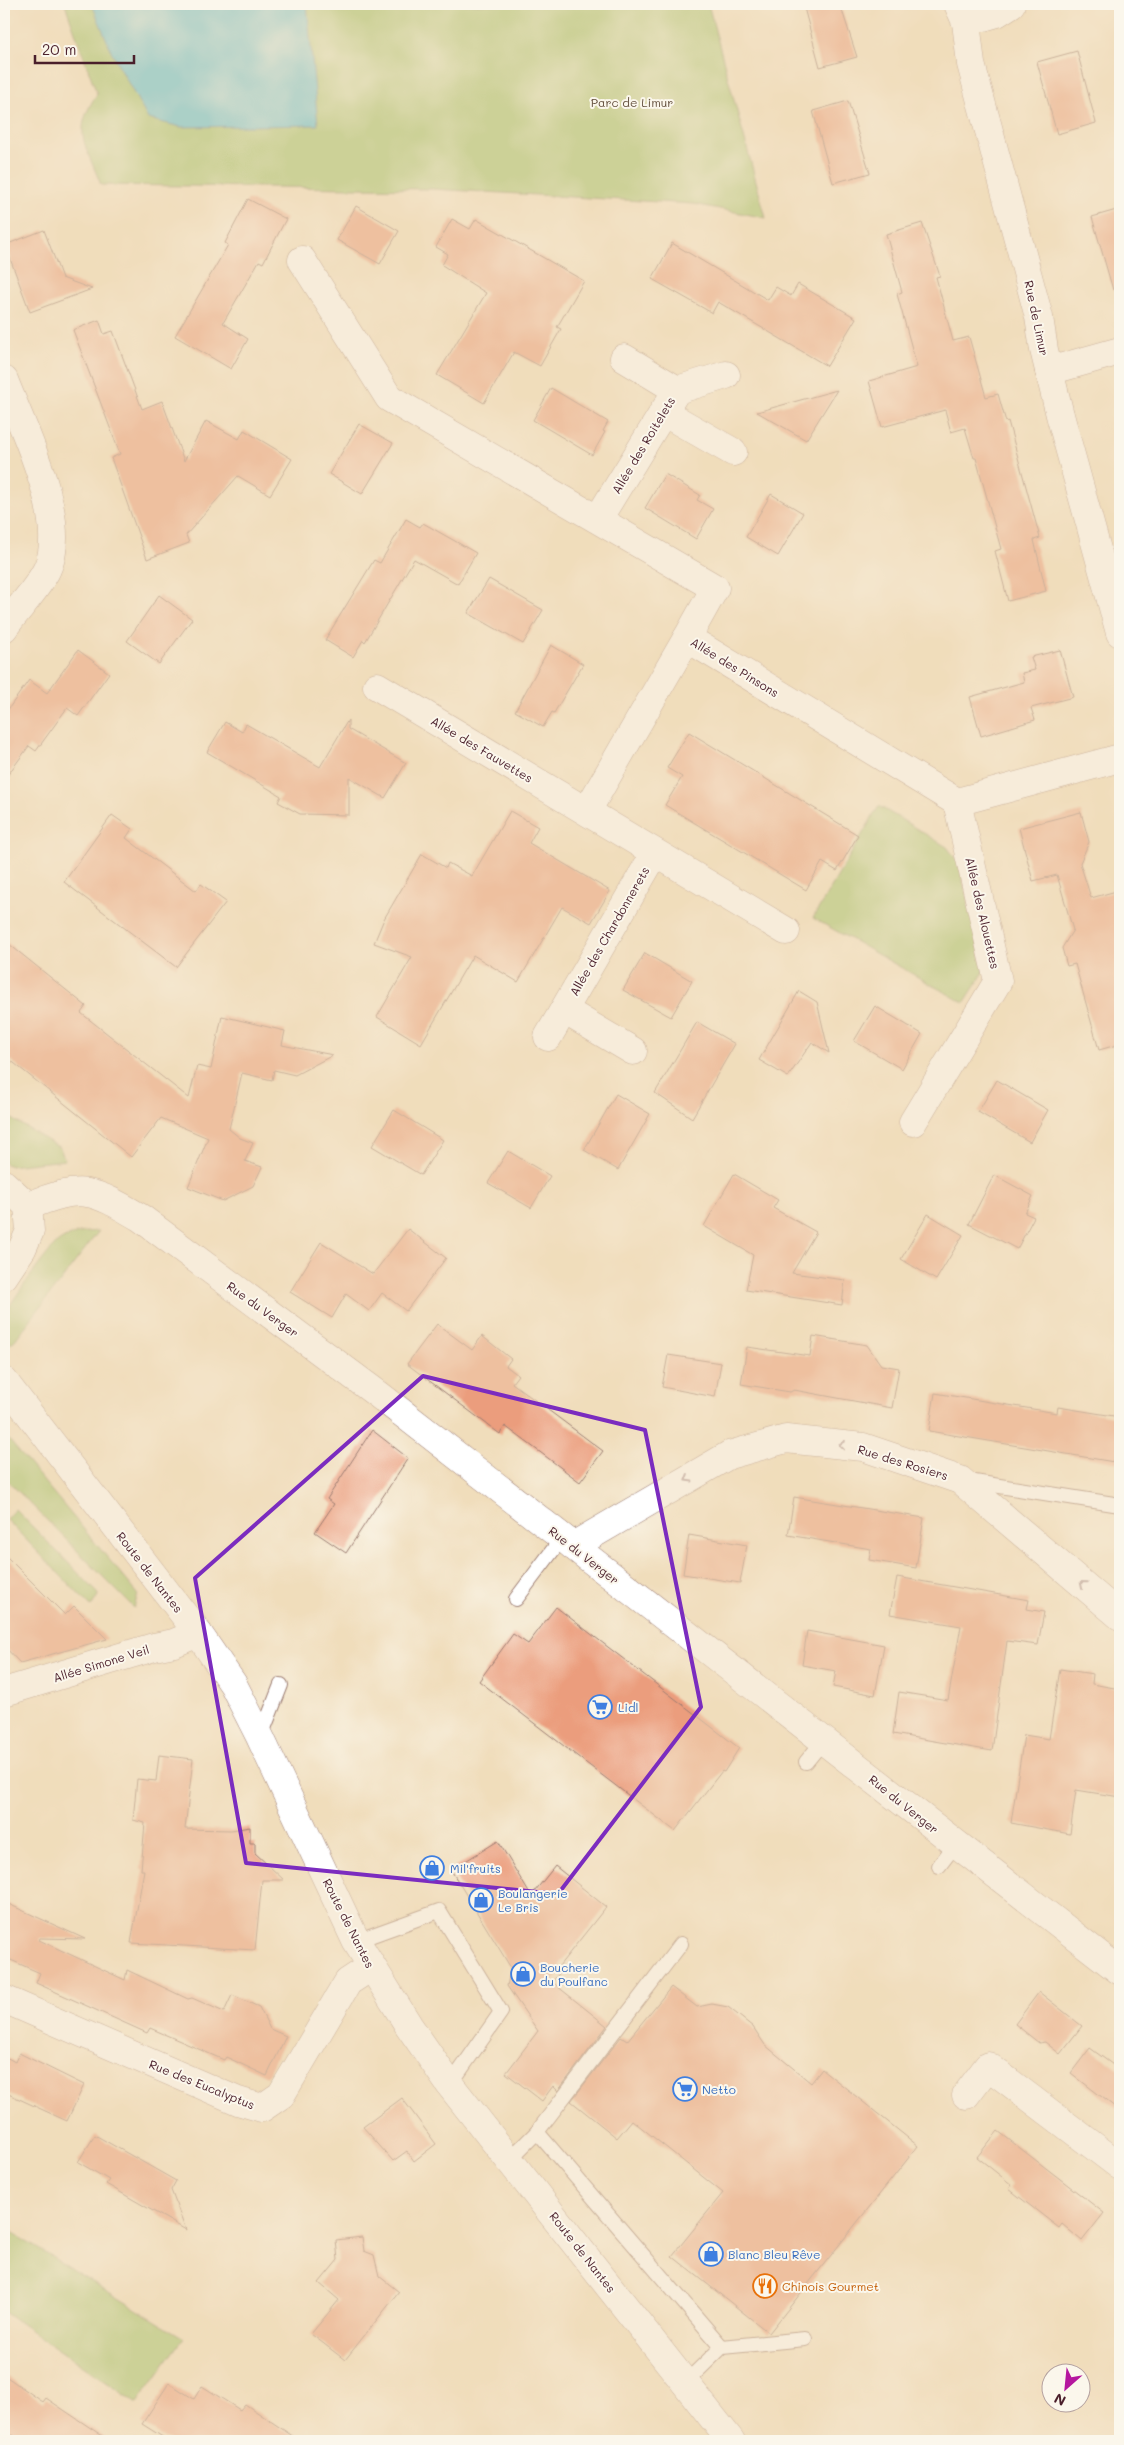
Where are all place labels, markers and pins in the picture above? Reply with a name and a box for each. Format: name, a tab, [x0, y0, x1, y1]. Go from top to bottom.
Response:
supermarket icon: Lidl	[587, 1694, 613, 1720]
place label: Lidl	[618, 1699, 639, 1715]
shop icon: Mil'fruits	[419, 1855, 445, 1881]
place label: Mil'fruits	[450, 1860, 501, 1876]
place label: Boulangerie Le Bris	[498, 1885, 568, 1915]
shop icon: Boulangerie Le Bris	[468, 1887, 494, 1913]
place label: Boucherie du Poulfanc	[540, 1959, 608, 1989]
shop icon: Boucherie du Poulfanc	[510, 1961, 536, 1987]
supermarket icon: Netto	[672, 2076, 698, 2102]
place label: Netto	[702, 2081, 736, 2097]
shop icon: Blanc Bleu Rêve	[698, 2241, 724, 2267]
place label: Blanc Bleu Rêve	[728, 2246, 820, 2262]
restaurant icon: Chinois Gourmet	[752, 2273, 778, 2299]
place label: Chinois Gourmet	[782, 2278, 879, 2294]

